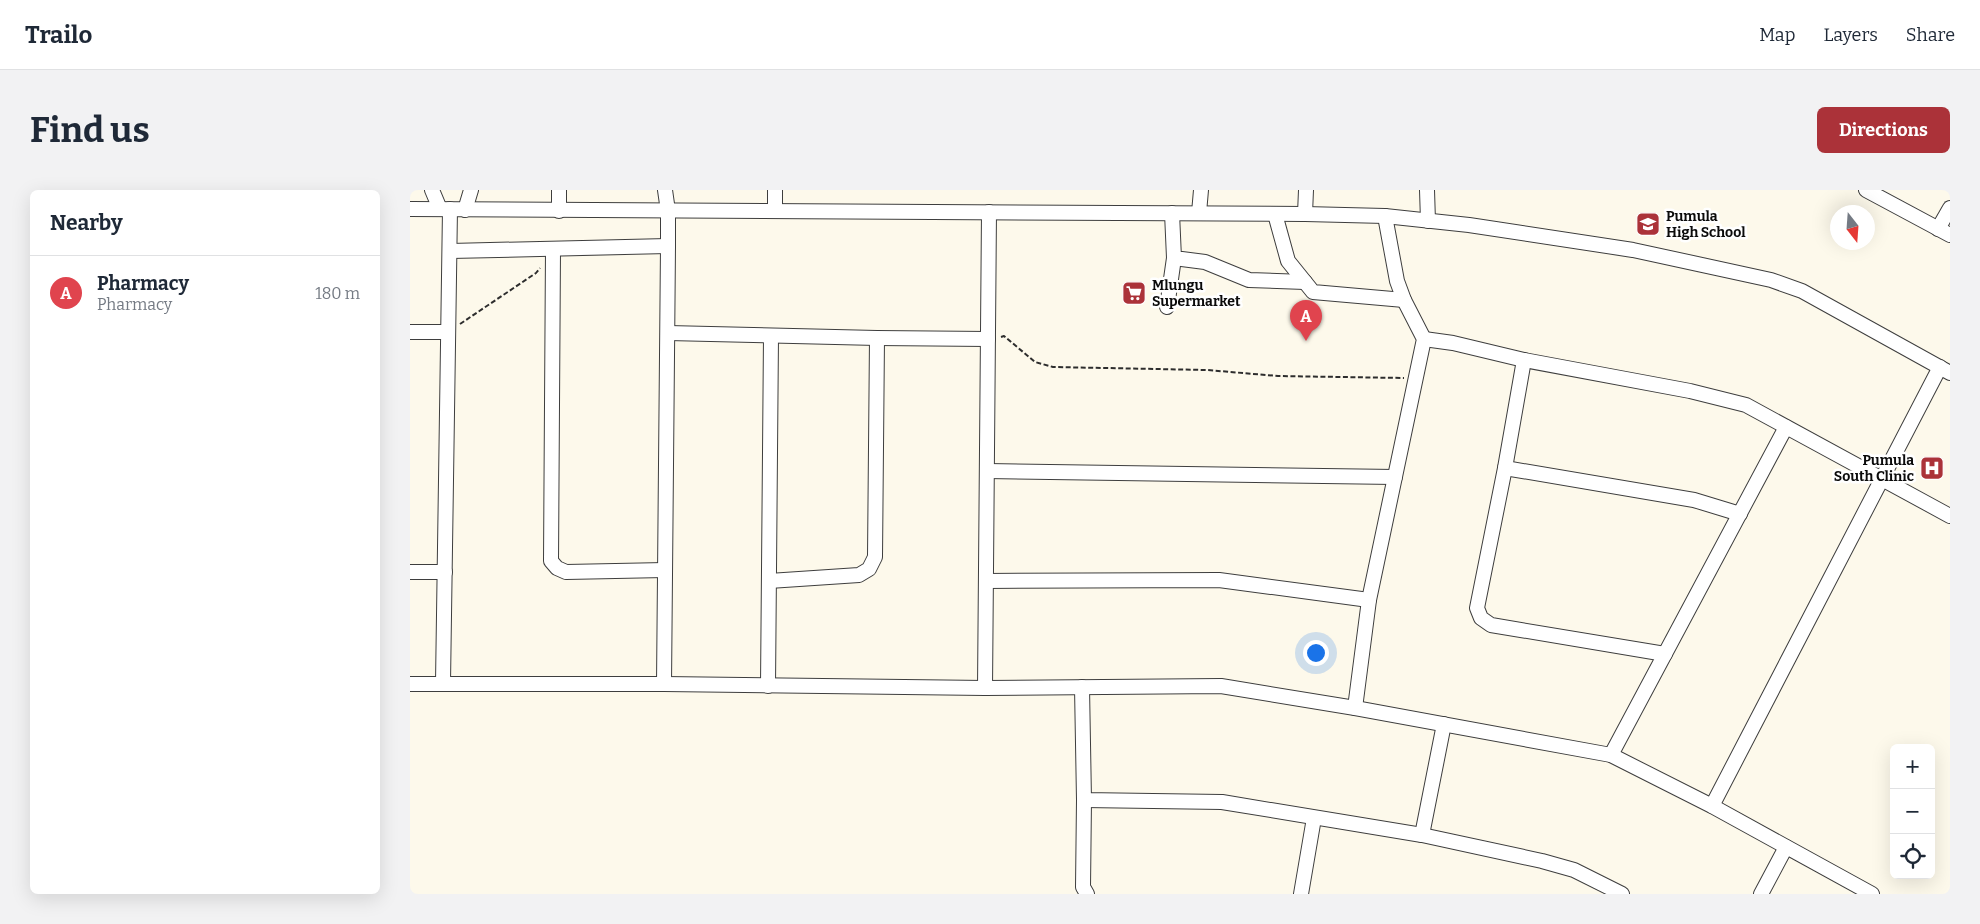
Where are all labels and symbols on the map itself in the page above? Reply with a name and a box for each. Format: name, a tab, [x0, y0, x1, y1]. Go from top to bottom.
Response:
north arrow	[1830, 205, 1875, 250]
place label: Pumula High School	[1666, 208, 1746, 241]
school or university icon: Pumula High School	[1635, 211, 1661, 237]
place label: Mlungu Supermarket	[1152, 277, 1241, 310]
supermarket icon: Mlungu Supermarket	[1121, 280, 1147, 306]
pin: A	[1290, 300, 1322, 341]
place label: Pumula South Clinic	[1834, 452, 1914, 485]
hospital icon: Pumula South Clinic	[1919, 455, 1945, 481]
your location	[1303, 640, 1329, 666]

